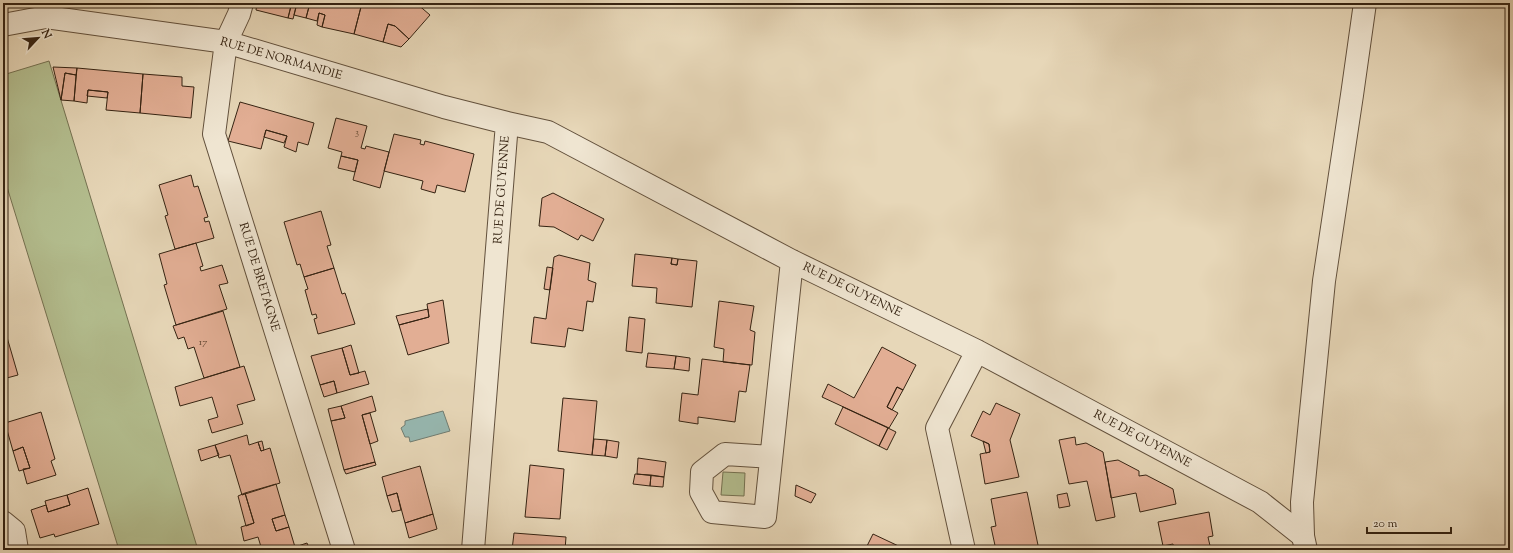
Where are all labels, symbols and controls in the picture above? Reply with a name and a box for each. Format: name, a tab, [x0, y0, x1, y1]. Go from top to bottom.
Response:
north arrow	[18, 18, 58, 58]
text: N	[37, 26, 55, 42]
street label: RUE DE NORMANDIE	[218, 33, 345, 85]
house number: 3	[355, 125, 359, 140]
street label: RUE DE GUYENNE	[489, 134, 515, 245]
street label: RUE DE BRETAGNE	[234, 220, 284, 335]
street label: RUE DE GUYENNE	[799, 258, 905, 322]
house number: 17	[199, 335, 207, 350]
street label: RUE DE GUYENNE	[1090, 406, 1195, 473]
scale bar	[1367, 509, 1451, 535]
text: 20 m	[1373, 515, 1398, 533]

